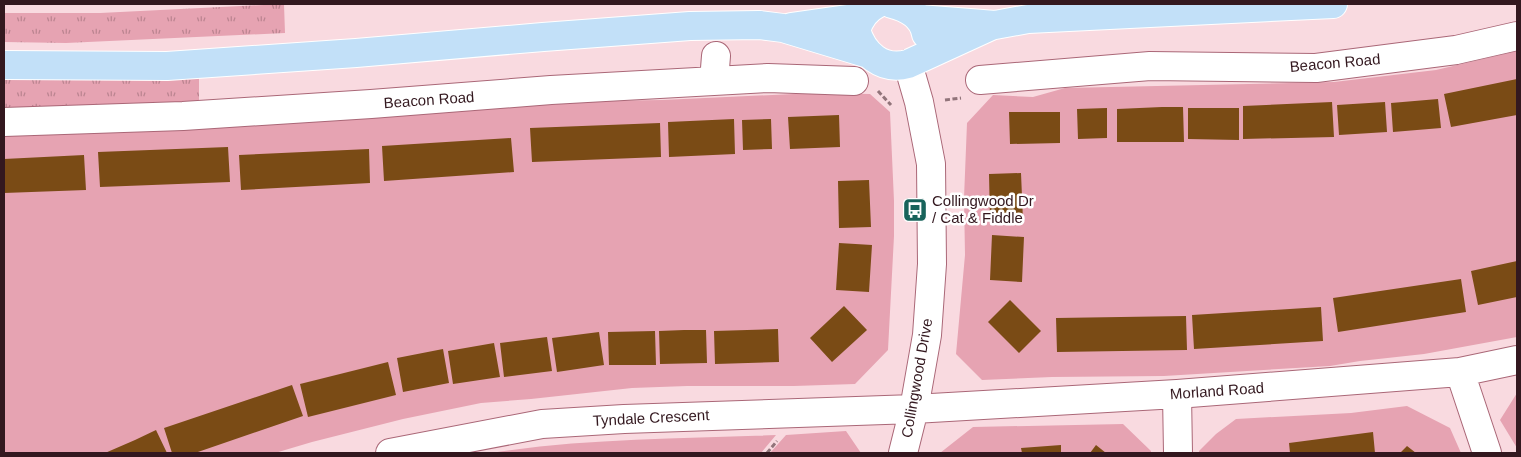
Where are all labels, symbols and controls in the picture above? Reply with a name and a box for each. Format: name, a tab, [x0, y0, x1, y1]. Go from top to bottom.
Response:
street label: Beacon Road	[1289, 50, 1381, 75]
street label: Beacon Road	[383, 88, 475, 111]
place label: Collingwood Dr / Cat & Fiddle	[932, 192, 1034, 226]
bus stop icon: Collingwood Dr / Cat & Fiddle	[902, 197, 928, 223]
street label: Collingwood Drive	[898, 317, 935, 439]
street label: Morland Road	[1169, 379, 1265, 402]
street label: Tyndale Crescent	[592, 406, 711, 429]

